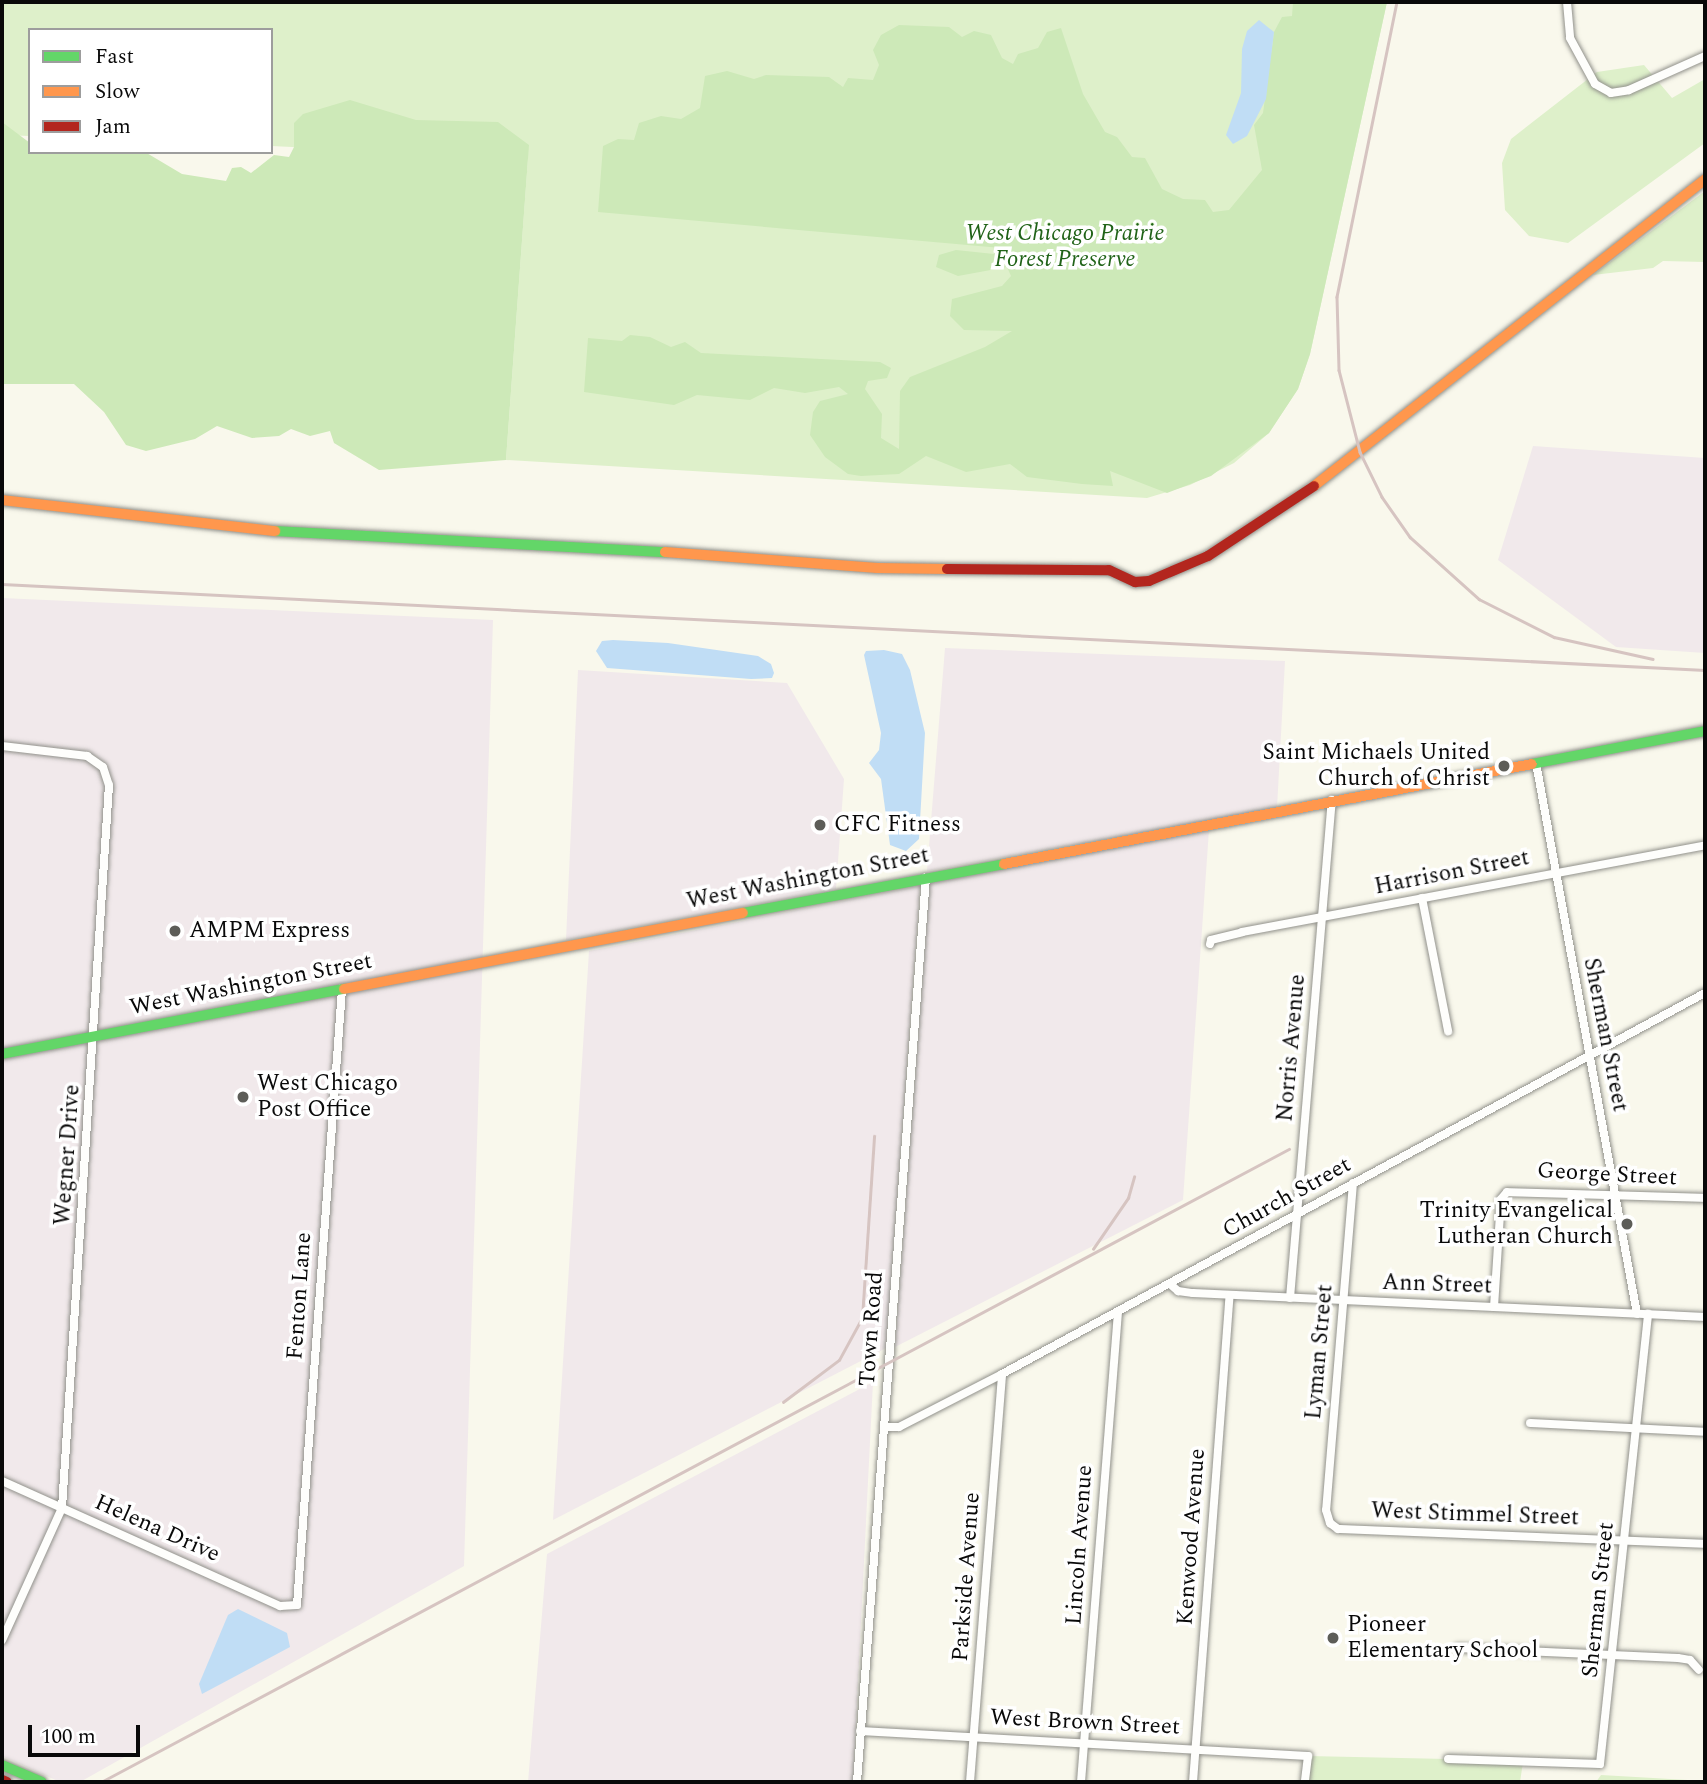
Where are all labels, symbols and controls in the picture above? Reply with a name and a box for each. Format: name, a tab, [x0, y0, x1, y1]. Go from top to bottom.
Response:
legend	[28, 28, 273, 154]
text: Fast	[95, 41, 134, 73]
text: Slow	[95, 76, 139, 108]
text: Jam	[95, 111, 131, 143]
park label: West Chicago Prairie Forest Preserve	[966, 220, 1164, 274]
place label: Saint Michaels United Church of Christ	[1262, 739, 1490, 793]
marker: Saint Michaels United Church of Christ	[1496, 758, 1512, 774]
place label: CFC Fitness	[834, 811, 961, 839]
marker: CFC Fitness	[812, 817, 828, 833]
street label: West Washington Street	[684, 842, 932, 916]
street label: Harrison Street	[1372, 844, 1532, 902]
place label: AMPM Express	[189, 917, 350, 945]
marker: AMPM Express	[167, 923, 183, 939]
street label: West Washington Street	[127, 948, 375, 1022]
street label: Sherman Street	[1577, 956, 1633, 1114]
street label: Norris Avenue	[1272, 973, 1312, 1123]
place label: West Chicago Post Office	[257, 1070, 398, 1124]
street label: Wegner Drive	[49, 1084, 87, 1226]
marker: West Chicago Post Office	[235, 1089, 251, 1105]
street label: Church Street	[1218, 1151, 1356, 1245]
street label: George Street	[1536, 1158, 1678, 1192]
place label: Trinity Evangelical Lutheran Church	[1420, 1197, 1613, 1251]
marker: Trinity Evangelical Lutheran Church	[1619, 1216, 1635, 1232]
street label: Fenton Lane	[282, 1231, 318, 1361]
street label: Ann Street	[1381, 1269, 1493, 1301]
street label: Town Road	[854, 1271, 890, 1387]
street label: Lyman Street	[1300, 1283, 1340, 1421]
street label: Kenwood Avenue	[1172, 1448, 1212, 1626]
street label: Lincoln Avenue	[1061, 1464, 1099, 1626]
street label: Helena Drive	[90, 1489, 224, 1569]
street label: Parkside Avenue	[947, 1491, 987, 1663]
street label: West Stimmel Street	[1370, 1498, 1580, 1532]
street label: Sherman Street	[1577, 1521, 1621, 1679]
place label: Pioneer Elementary School	[1347, 1611, 1538, 1665]
marker: Pioneer Elementary School	[1325, 1630, 1341, 1646]
street label: West Brown Street	[989, 1704, 1181, 1742]
scale bar	[32, 1710, 144, 1754]
text: 100 m	[41, 1721, 96, 1753]

